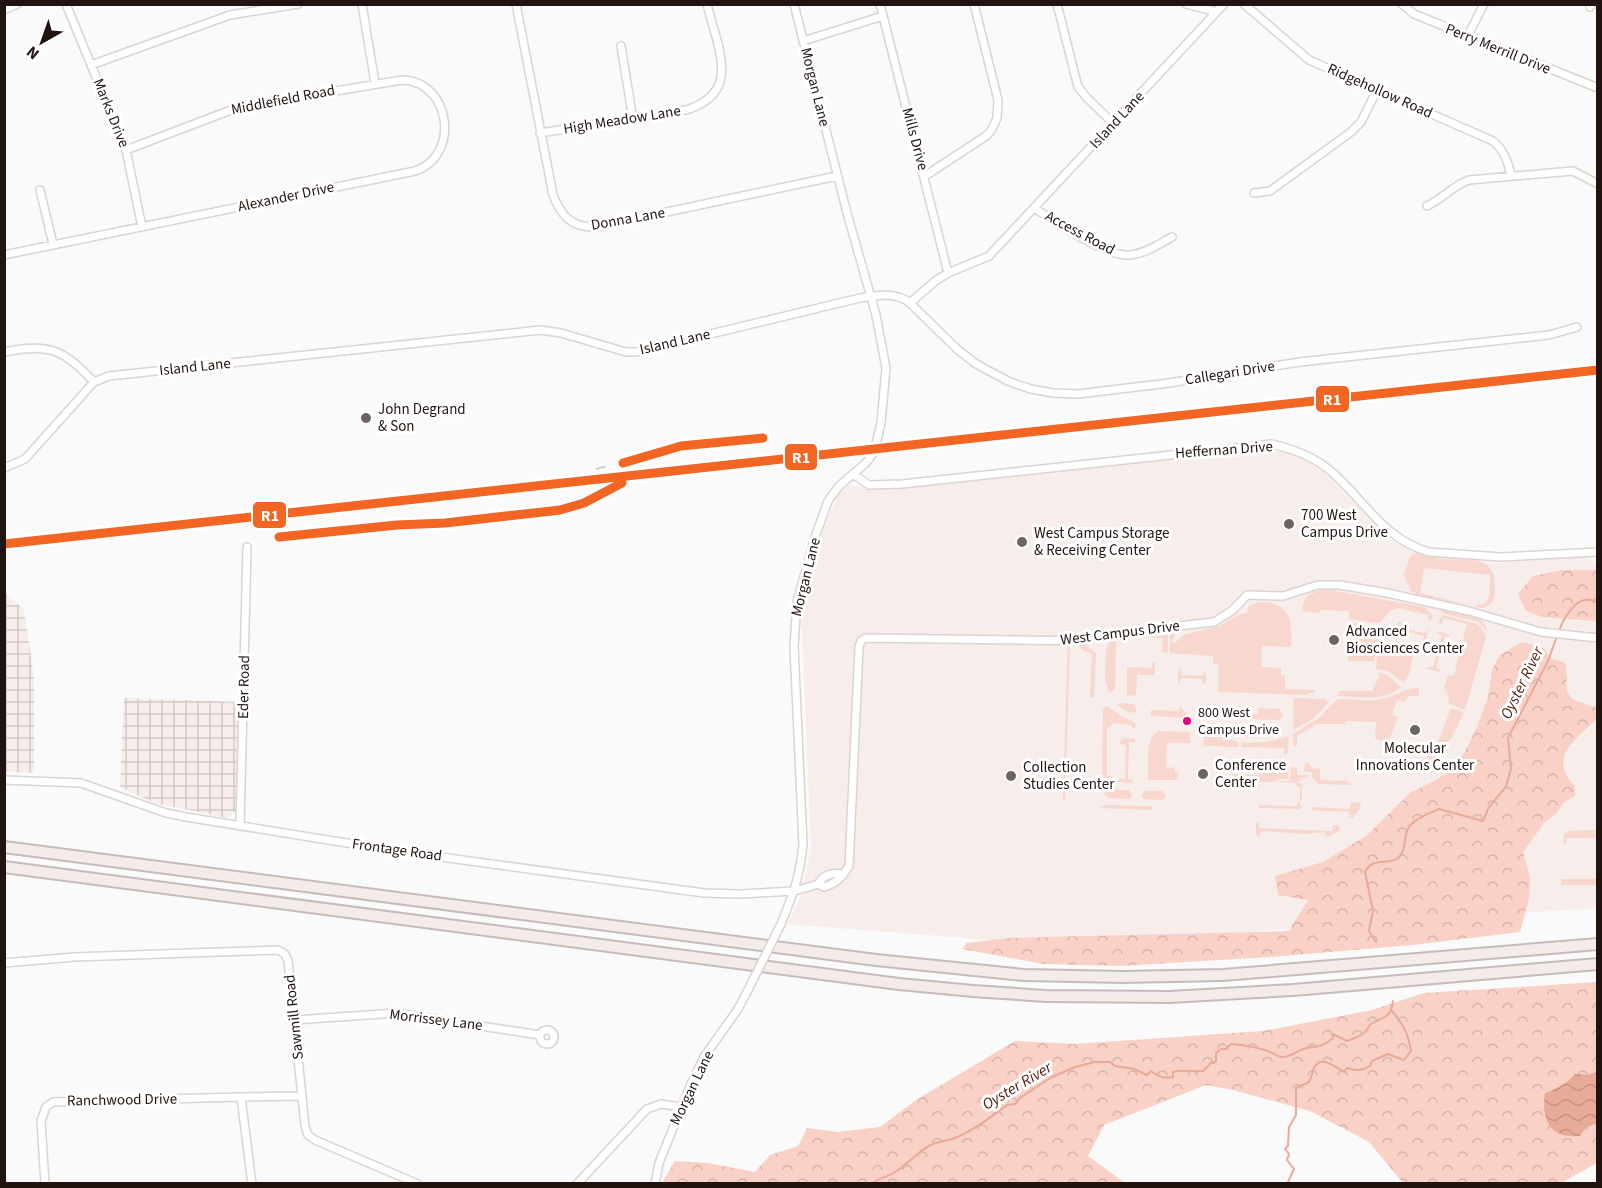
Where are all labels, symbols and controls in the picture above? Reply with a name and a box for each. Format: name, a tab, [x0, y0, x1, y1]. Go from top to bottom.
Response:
north arrow	[12, 12, 72, 72]
street label: Perry Merrill Drive	[1442, 18, 1554, 80]
text: N	[22, 41, 44, 65]
street label: Morgan Lane	[795, 45, 835, 129]
street label: Ridgehollow Road	[1324, 58, 1436, 124]
street label: Marks Drive	[88, 75, 134, 151]
street label: Middlefield Road	[229, 80, 337, 120]
street label: Island Lane	[1085, 87, 1149, 153]
street label: High Meadow Lane	[562, 100, 682, 140]
street label: Mills Drive	[897, 105, 933, 173]
street label: Alexander Drive	[236, 177, 336, 217]
street label: Donna Lane	[589, 202, 667, 236]
street label: Access Road	[1041, 206, 1119, 260]
street label: Island Lane	[638, 324, 712, 360]
street label: Island Lane	[158, 353, 232, 381]
street label: Callegari Drive	[1184, 356, 1276, 390]
line badge: R1	[1315, 385, 1350, 413]
text: R1	[1323, 389, 1341, 411]
place label: John Degrand & Son	[378, 399, 466, 437]
marker: John Degrand & Son	[359, 411, 373, 425]
street label: Heffernan Drive	[1174, 436, 1274, 464]
line badge: R1	[784, 443, 818, 471]
text: R1	[792, 447, 810, 469]
line badge: R1	[252, 501, 287, 529]
text: R1	[261, 505, 279, 527]
place label: 700 West Campus Drive	[1301, 505, 1388, 543]
marker: 700 West Campus Drive	[1282, 517, 1296, 531]
place label: West Campus Storage & Receiving Center	[1034, 523, 1169, 561]
street label: Morgan Lane	[786, 535, 826, 619]
marker: West Campus Storage & Receiving Center	[1015, 535, 1029, 549]
street label: West Campus Drive	[1059, 615, 1181, 651]
place label: Advanced Biosciences Center	[1346, 621, 1465, 659]
marker: Advanced Biosciences Center	[1327, 633, 1341, 647]
water label: Oyster River	[1495, 642, 1550, 723]
street label: Eder Road	[233, 655, 255, 719]
place label: 800 West Campus Drive	[1198, 703, 1279, 740]
marker: 800 West Campus Drive	[1181, 715, 1193, 727]
marker: Molecular Innovations Center	[1408, 723, 1422, 737]
place label: Molecular Innovations Center	[1356, 738, 1475, 776]
place label: Conference Center	[1215, 755, 1286, 793]
place label: Collection Studies Center	[1023, 757, 1115, 795]
marker: Conference Center	[1196, 767, 1210, 781]
marker: Collection Studies Center	[1004, 769, 1018, 783]
street label: Frontage Road	[351, 833, 443, 867]
street label: Sawmill Road	[279, 973, 309, 1061]
street label: Morrissey Lane	[388, 1004, 484, 1036]
street label: Morgan Lane	[665, 1047, 719, 1129]
water label: Oyster River	[978, 1056, 1057, 1116]
street label: Ranchwood Drive	[67, 1089, 177, 1111]

